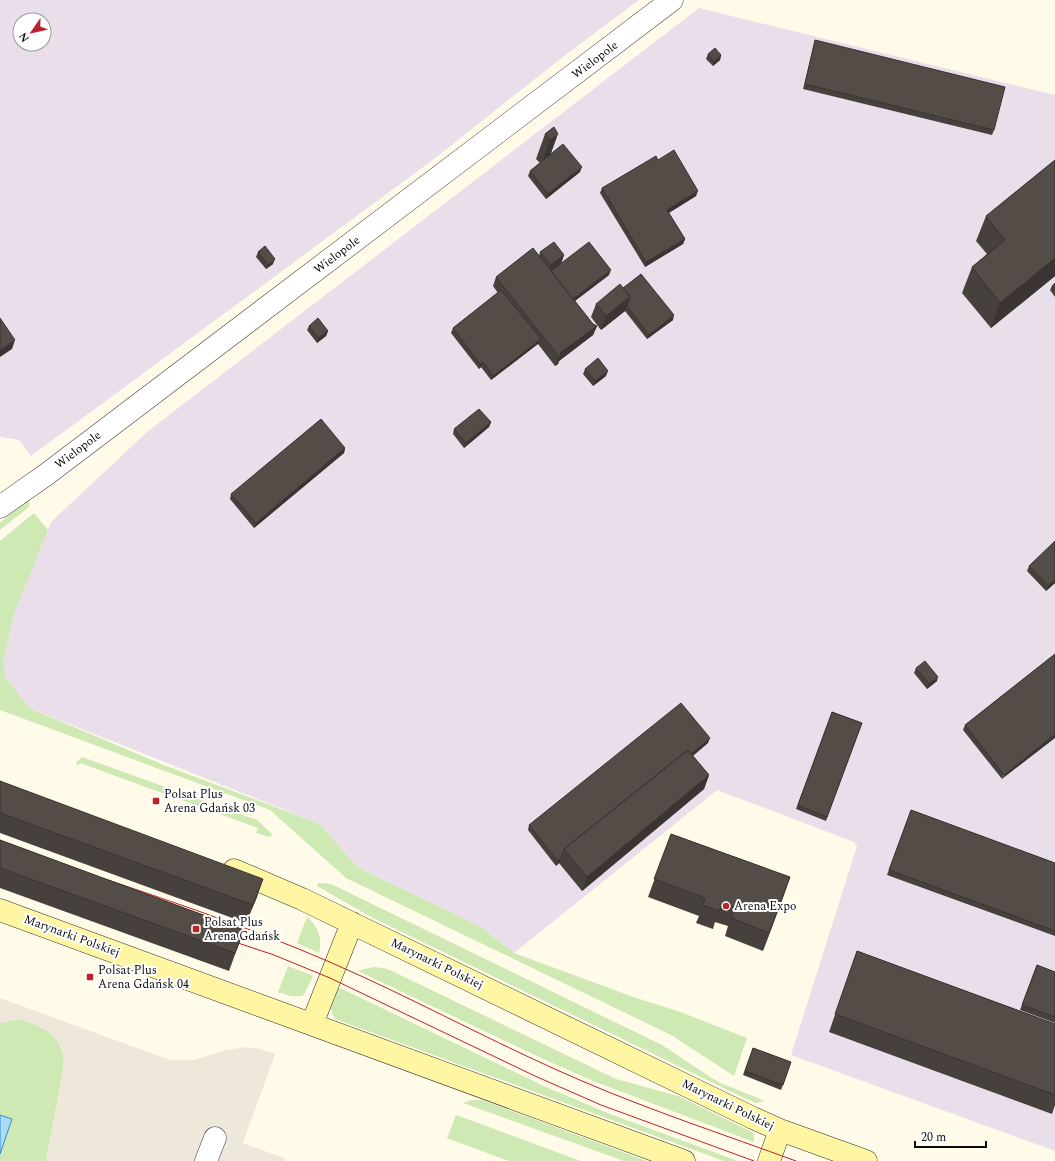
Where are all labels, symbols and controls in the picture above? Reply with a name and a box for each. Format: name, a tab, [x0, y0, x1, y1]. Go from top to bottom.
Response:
north arrow	[12, 12, 52, 52]
text: N	[15, 29, 34, 46]
street label: Wielopole	[568, 36, 622, 84]
street label: Wielopole	[310, 231, 364, 279]
street label: Wielopole	[51, 426, 105, 474]
place label: Polsat Plus Arena Gdańsk 03	[164, 785, 255, 818]
marker: Polsat Plus Arena Gdańsk 03	[151, 796, 161, 806]
place label: Arena Expo	[734, 897, 797, 916]
marker: Arena Expo	[721, 901, 731, 911]
street label: Marynarki Polskiej	[21, 910, 123, 962]
place label: Polsat Plus Arena Gdańsk	[204, 913, 280, 946]
marker: Polsat Plus Arena Gdańsk	[191, 924, 201, 934]
street label: Marynarki Polskiej	[387, 933, 487, 995]
place label: Polsat Plus Arena Gdańsk 04	[98, 961, 189, 994]
marker: Polsat Plus Arena Gdańsk 04	[85, 972, 95, 982]
street label: Marynarki Polskiej	[678, 1074, 778, 1136]
scale bar	[915, 1123, 986, 1149]
text: 20 m	[921, 1128, 946, 1147]

